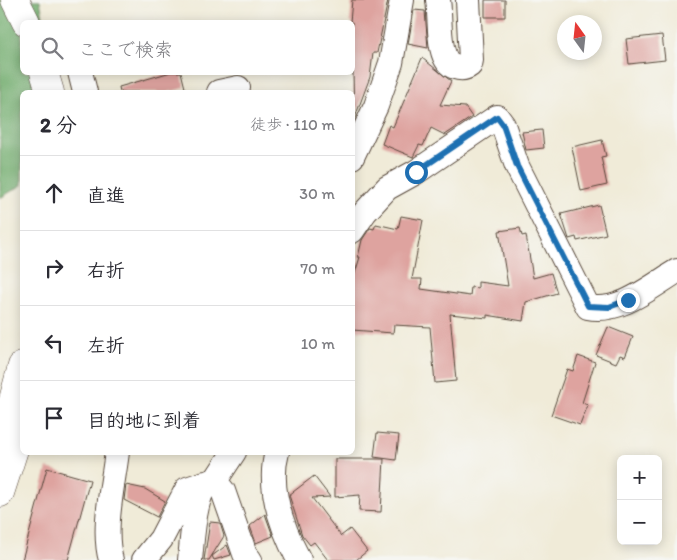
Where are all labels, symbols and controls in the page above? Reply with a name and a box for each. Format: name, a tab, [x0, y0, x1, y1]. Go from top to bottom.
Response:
north arrow	[557, 15, 602, 60]
search box	[20, 20, 355, 75]
icon: search	[38, 34, 66, 62]
text: ここで検索	[78, 38, 173, 61]
text: 2 分	[40, 112, 77, 137]
text: 徒歩 · 110 m	[250, 115, 335, 134]
route start	[405, 161, 428, 184]
icon: ahead	[40, 179, 68, 207]
text: 直進	[87, 184, 125, 207]
text: 30 m	[299, 184, 335, 203]
icon: right	[40, 254, 68, 282]
text: 右折	[87, 259, 125, 282]
text: 70 m	[300, 259, 335, 278]
route end	[617, 289, 640, 312]
icon: left	[40, 329, 68, 357]
text: 左折	[87, 334, 125, 357]
text: 10 m	[301, 334, 335, 353]
icon: arrive	[40, 404, 68, 432]
text: 目的地に到着	[87, 409, 201, 432]
map controls	[617, 455, 662, 545]
button: +	[617, 455, 662, 500]
button: −	[617, 500, 662, 545]

